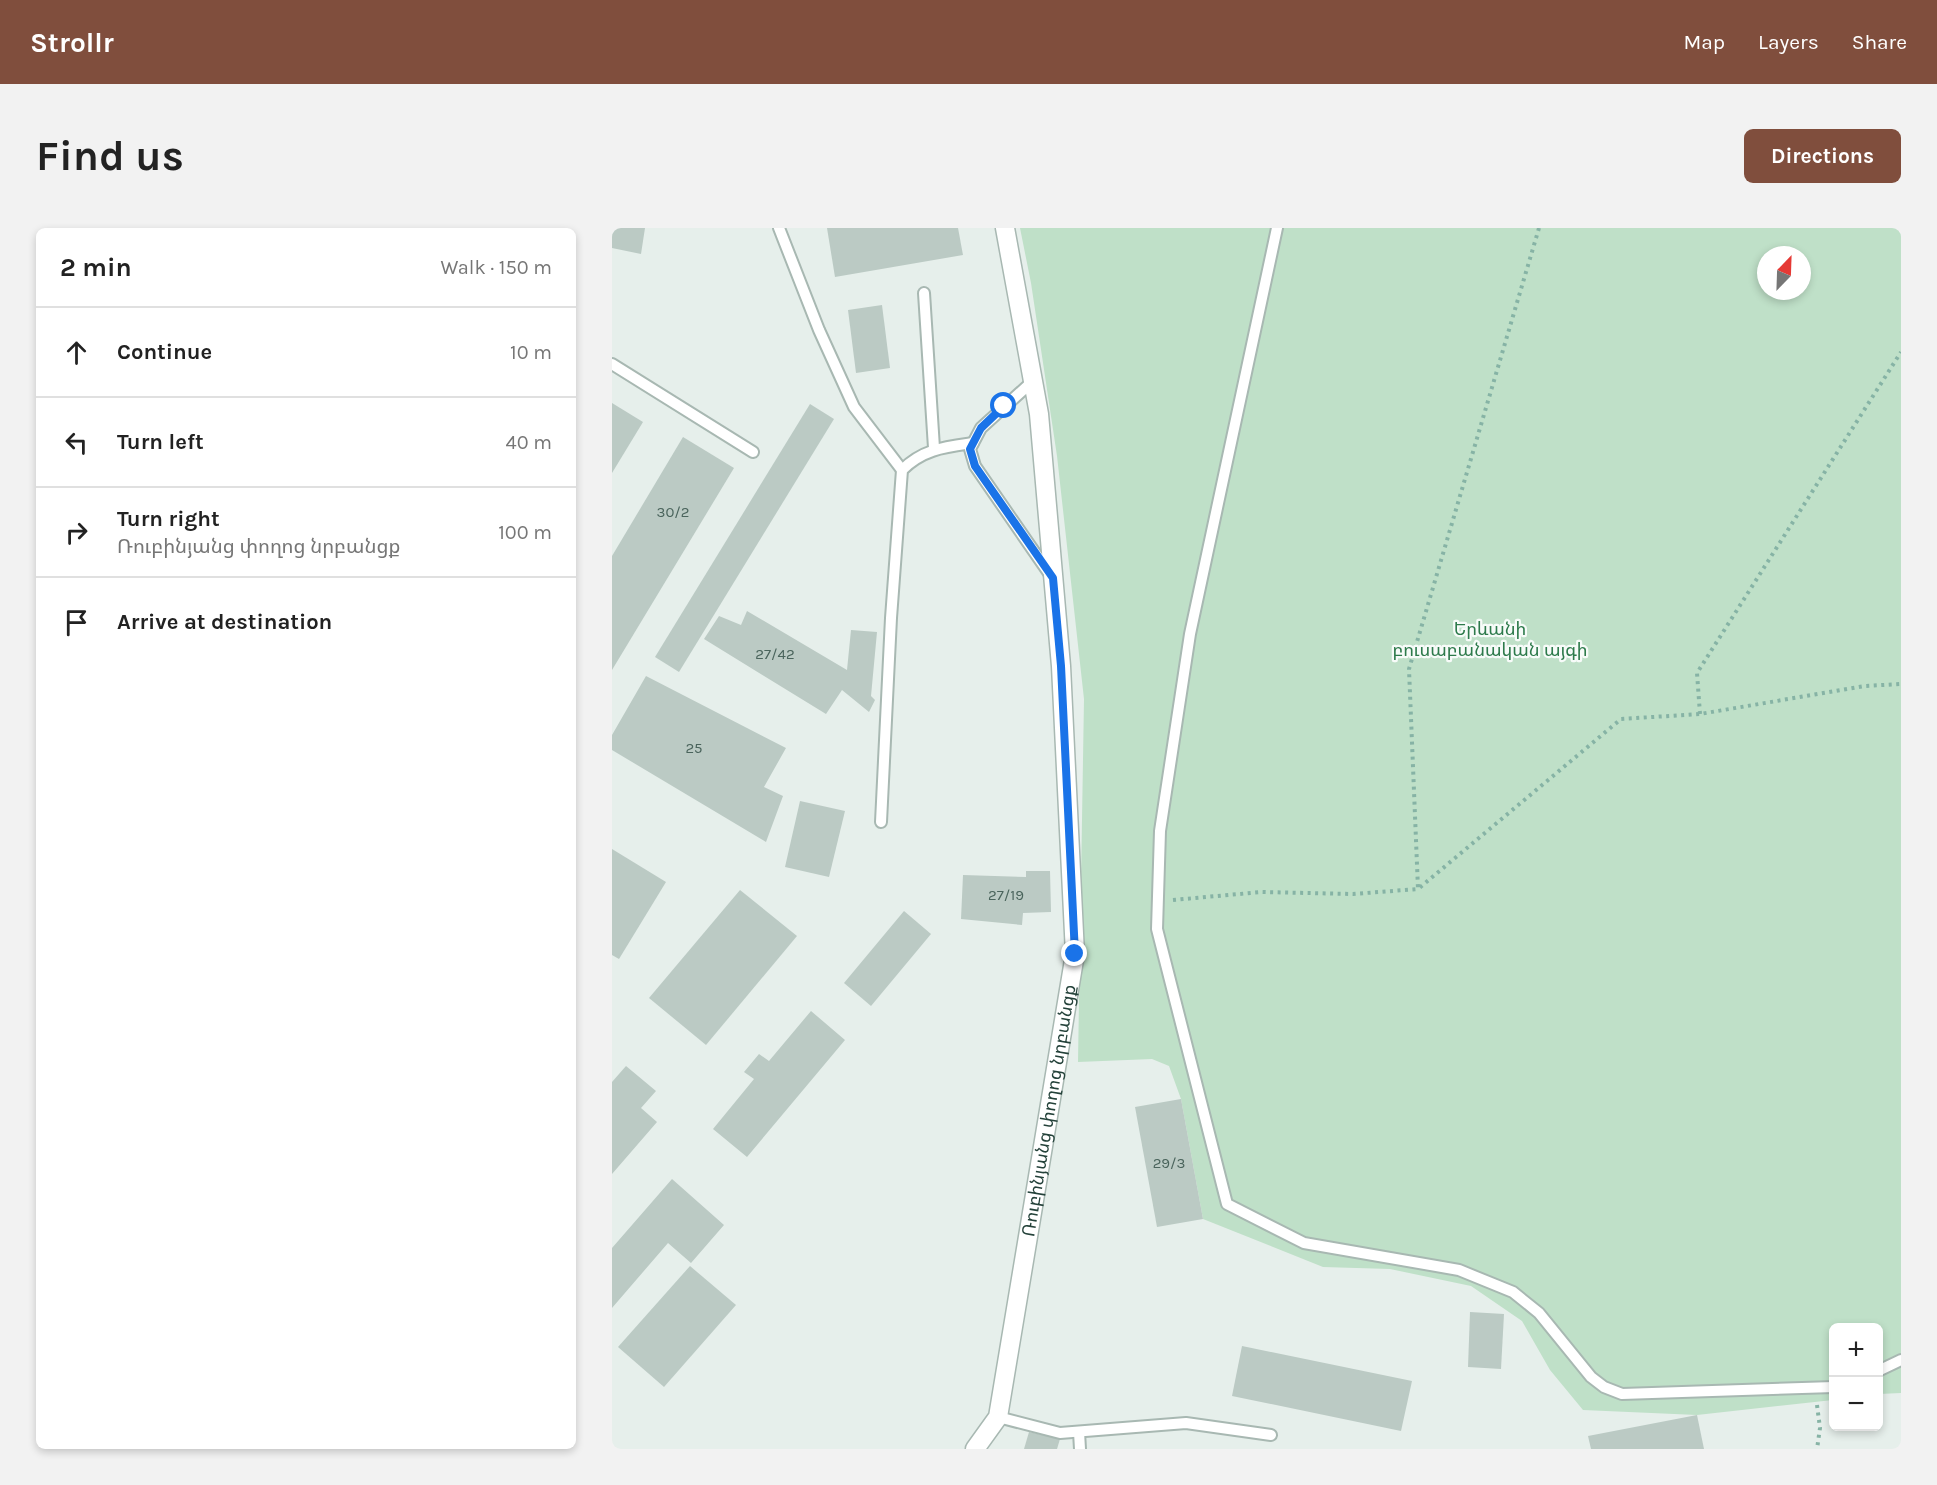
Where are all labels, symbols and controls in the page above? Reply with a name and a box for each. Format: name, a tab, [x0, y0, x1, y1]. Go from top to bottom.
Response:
text: Strollr	[30, 26, 114, 59]
text: Map	[1683, 30, 1725, 54]
text: Layers	[1758, 30, 1819, 54]
text: Share	[1852, 30, 1907, 54]
button: Directions	[1744, 129, 1901, 183]
text: Find us	[36, 131, 184, 181]
north arrow	[1757, 246, 1811, 300]
text: 2 min	[60, 252, 132, 283]
text: Walk · 150 m	[441, 256, 552, 279]
icon: ahead	[60, 336, 93, 369]
text: Continue	[117, 339, 212, 365]
text: 10 m	[510, 341, 552, 364]
route start	[990, 392, 1016, 418]
icon: left	[60, 426, 93, 459]
text: Turn left	[117, 429, 204, 455]
text: 40 m	[506, 431, 552, 454]
house number: 30/2	[657, 503, 689, 521]
text: Turn right	[117, 506, 220, 532]
icon: right	[60, 516, 93, 549]
text: 100 m	[498, 521, 552, 544]
text: Ռուբինյանց փողոց նրբանցք	[117, 535, 400, 558]
icon: arrive	[60, 606, 93, 639]
text: Arrive at destination	[117, 609, 332, 635]
park label: Երևանի բուսաբանական այգի	[1393, 618, 1587, 661]
house number: 27/42	[755, 645, 795, 663]
house number: 25	[685, 739, 703, 757]
house number: 27/19	[988, 886, 1024, 904]
route end	[1061, 940, 1087, 966]
street label: Ռուբինյանց փողոց նրբանցք	[1017, 983, 1081, 1238]
house number: 29/3	[1153, 1154, 1185, 1172]
map controls	[1829, 1323, 1883, 1431]
button: +	[1829, 1323, 1883, 1377]
button: −	[1829, 1377, 1883, 1431]

